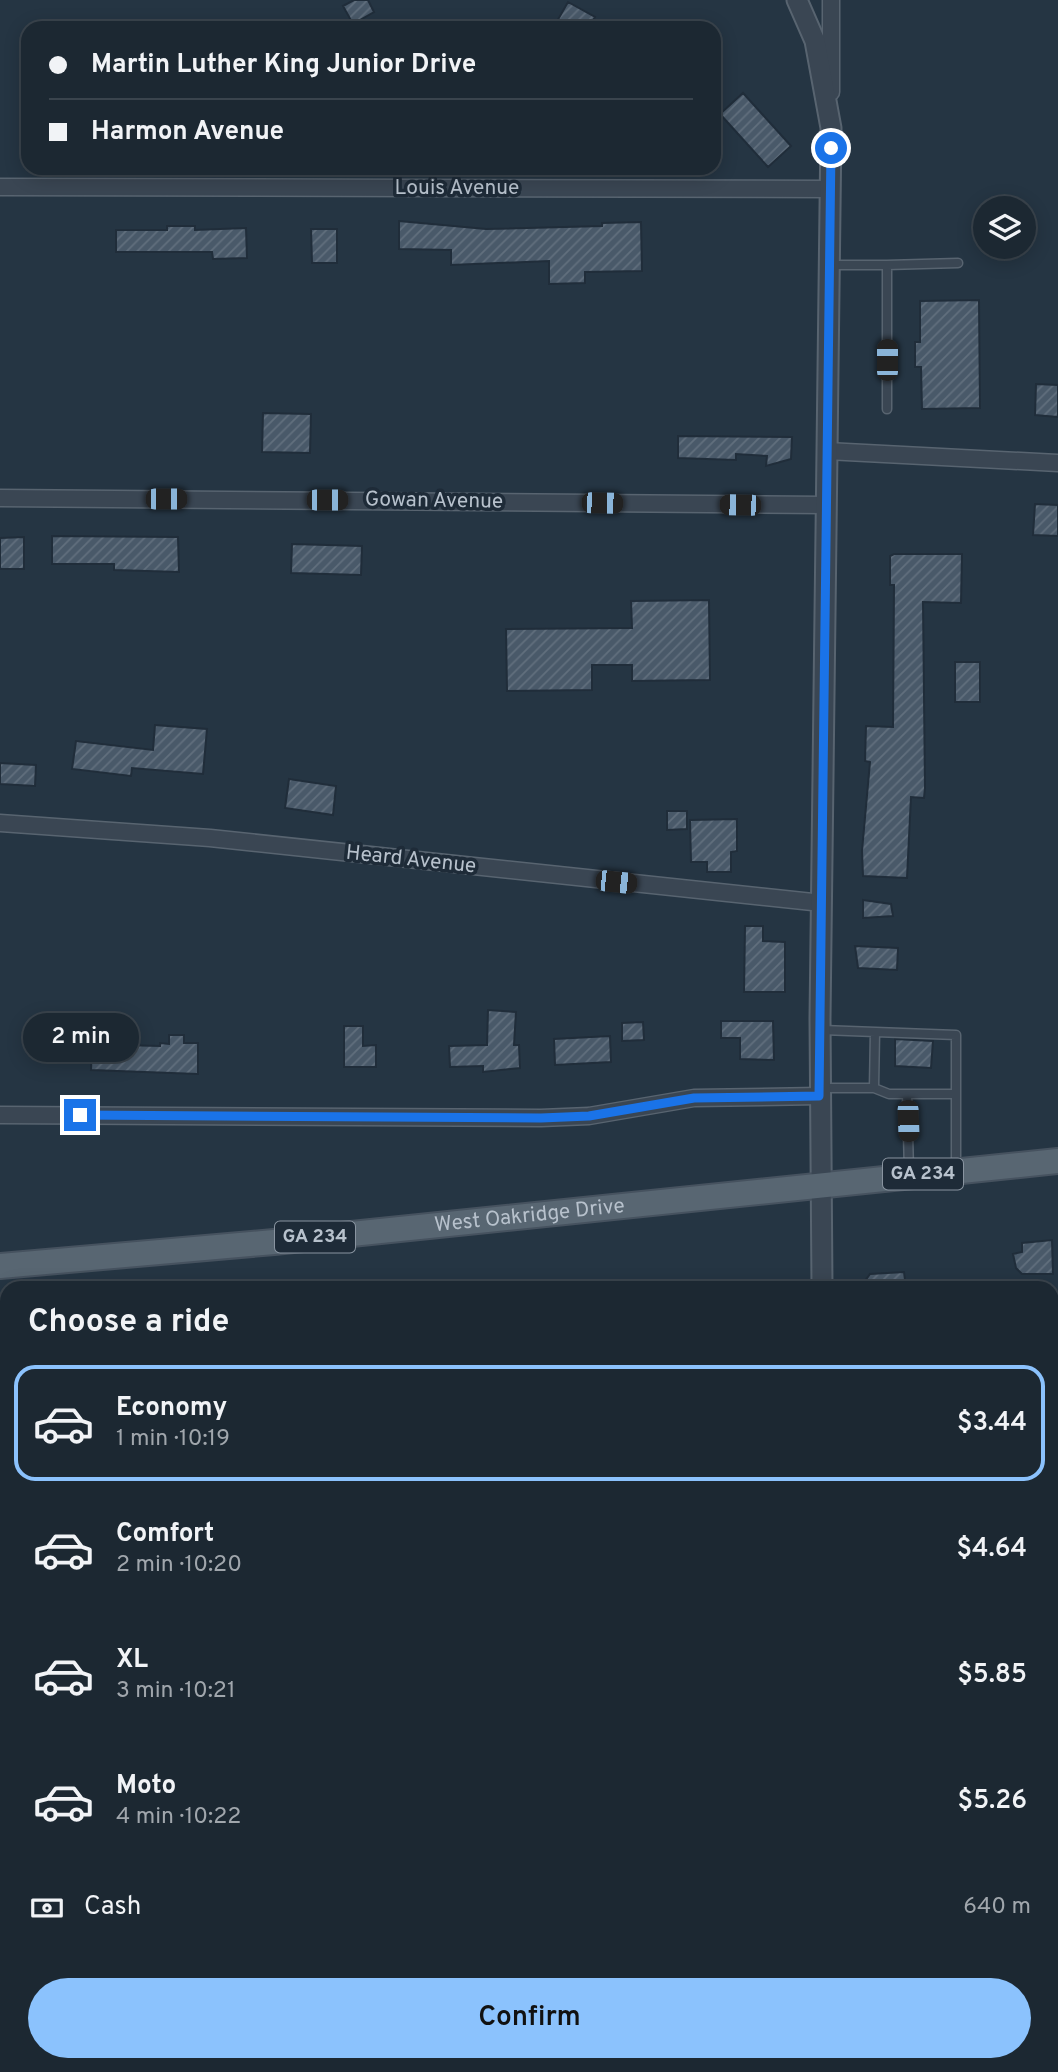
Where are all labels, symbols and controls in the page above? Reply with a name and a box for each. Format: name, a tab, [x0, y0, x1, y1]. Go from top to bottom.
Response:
text: Martin Luther King Junior Drive	[91, 49, 476, 82]
text: Harmon Avenue	[91, 116, 284, 149]
route start	[815, 132, 847, 164]
street label: Louis Avenue	[395, 175, 519, 202]
map controls	[973, 196, 1036, 259]
button: layers	[973, 196, 1036, 259]
car	[877, 339, 898, 381]
street label: Gowan Avenue	[365, 486, 503, 516]
car	[146, 489, 188, 510]
car	[307, 490, 349, 511]
car	[581, 492, 624, 514]
car	[719, 494, 762, 516]
street label: Heard Avenue	[344, 840, 478, 880]
car	[595, 869, 638, 895]
callout: 2 min	[22, 1014, 138, 1062]
text: 2 min	[51, 1023, 111, 1052]
route end	[64, 1099, 96, 1131]
car	[897, 1100, 920, 1142]
road number: GA 234	[883, 1158, 963, 1190]
street label: West Oakridge Drive	[433, 1192, 626, 1239]
road number: GA 234	[275, 1222, 355, 1252]
text: Choose a ride	[28, 1303, 229, 1343]
icon: car	[32, 1392, 95, 1455]
text: Economy	[116, 1392, 227, 1425]
text: $3.44	[957, 1407, 1027, 1440]
text: 1 min · 10:19	[116, 1425, 230, 1454]
icon: car	[32, 1518, 95, 1581]
text: Comfort	[116, 1518, 214, 1551]
text: $4.64	[956, 1533, 1027, 1566]
text: 2 min · 10:20	[116, 1551, 242, 1580]
icon: car	[32, 1644, 95, 1707]
text: XL	[116, 1644, 148, 1677]
text: $5.85	[957, 1659, 1027, 1692]
text: 3 min · 10:21	[116, 1677, 236, 1706]
icon: car	[32, 1770, 95, 1833]
text: Moto	[116, 1770, 176, 1803]
text: $5.26	[958, 1785, 1027, 1818]
text: 4 min · 10:22	[116, 1803, 241, 1832]
icon: cash	[28, 1889, 66, 1927]
text: Cash	[84, 1891, 141, 1924]
text: 640 m	[963, 1893, 1031, 1922]
button: Confirm	[28, 1978, 1031, 2058]

